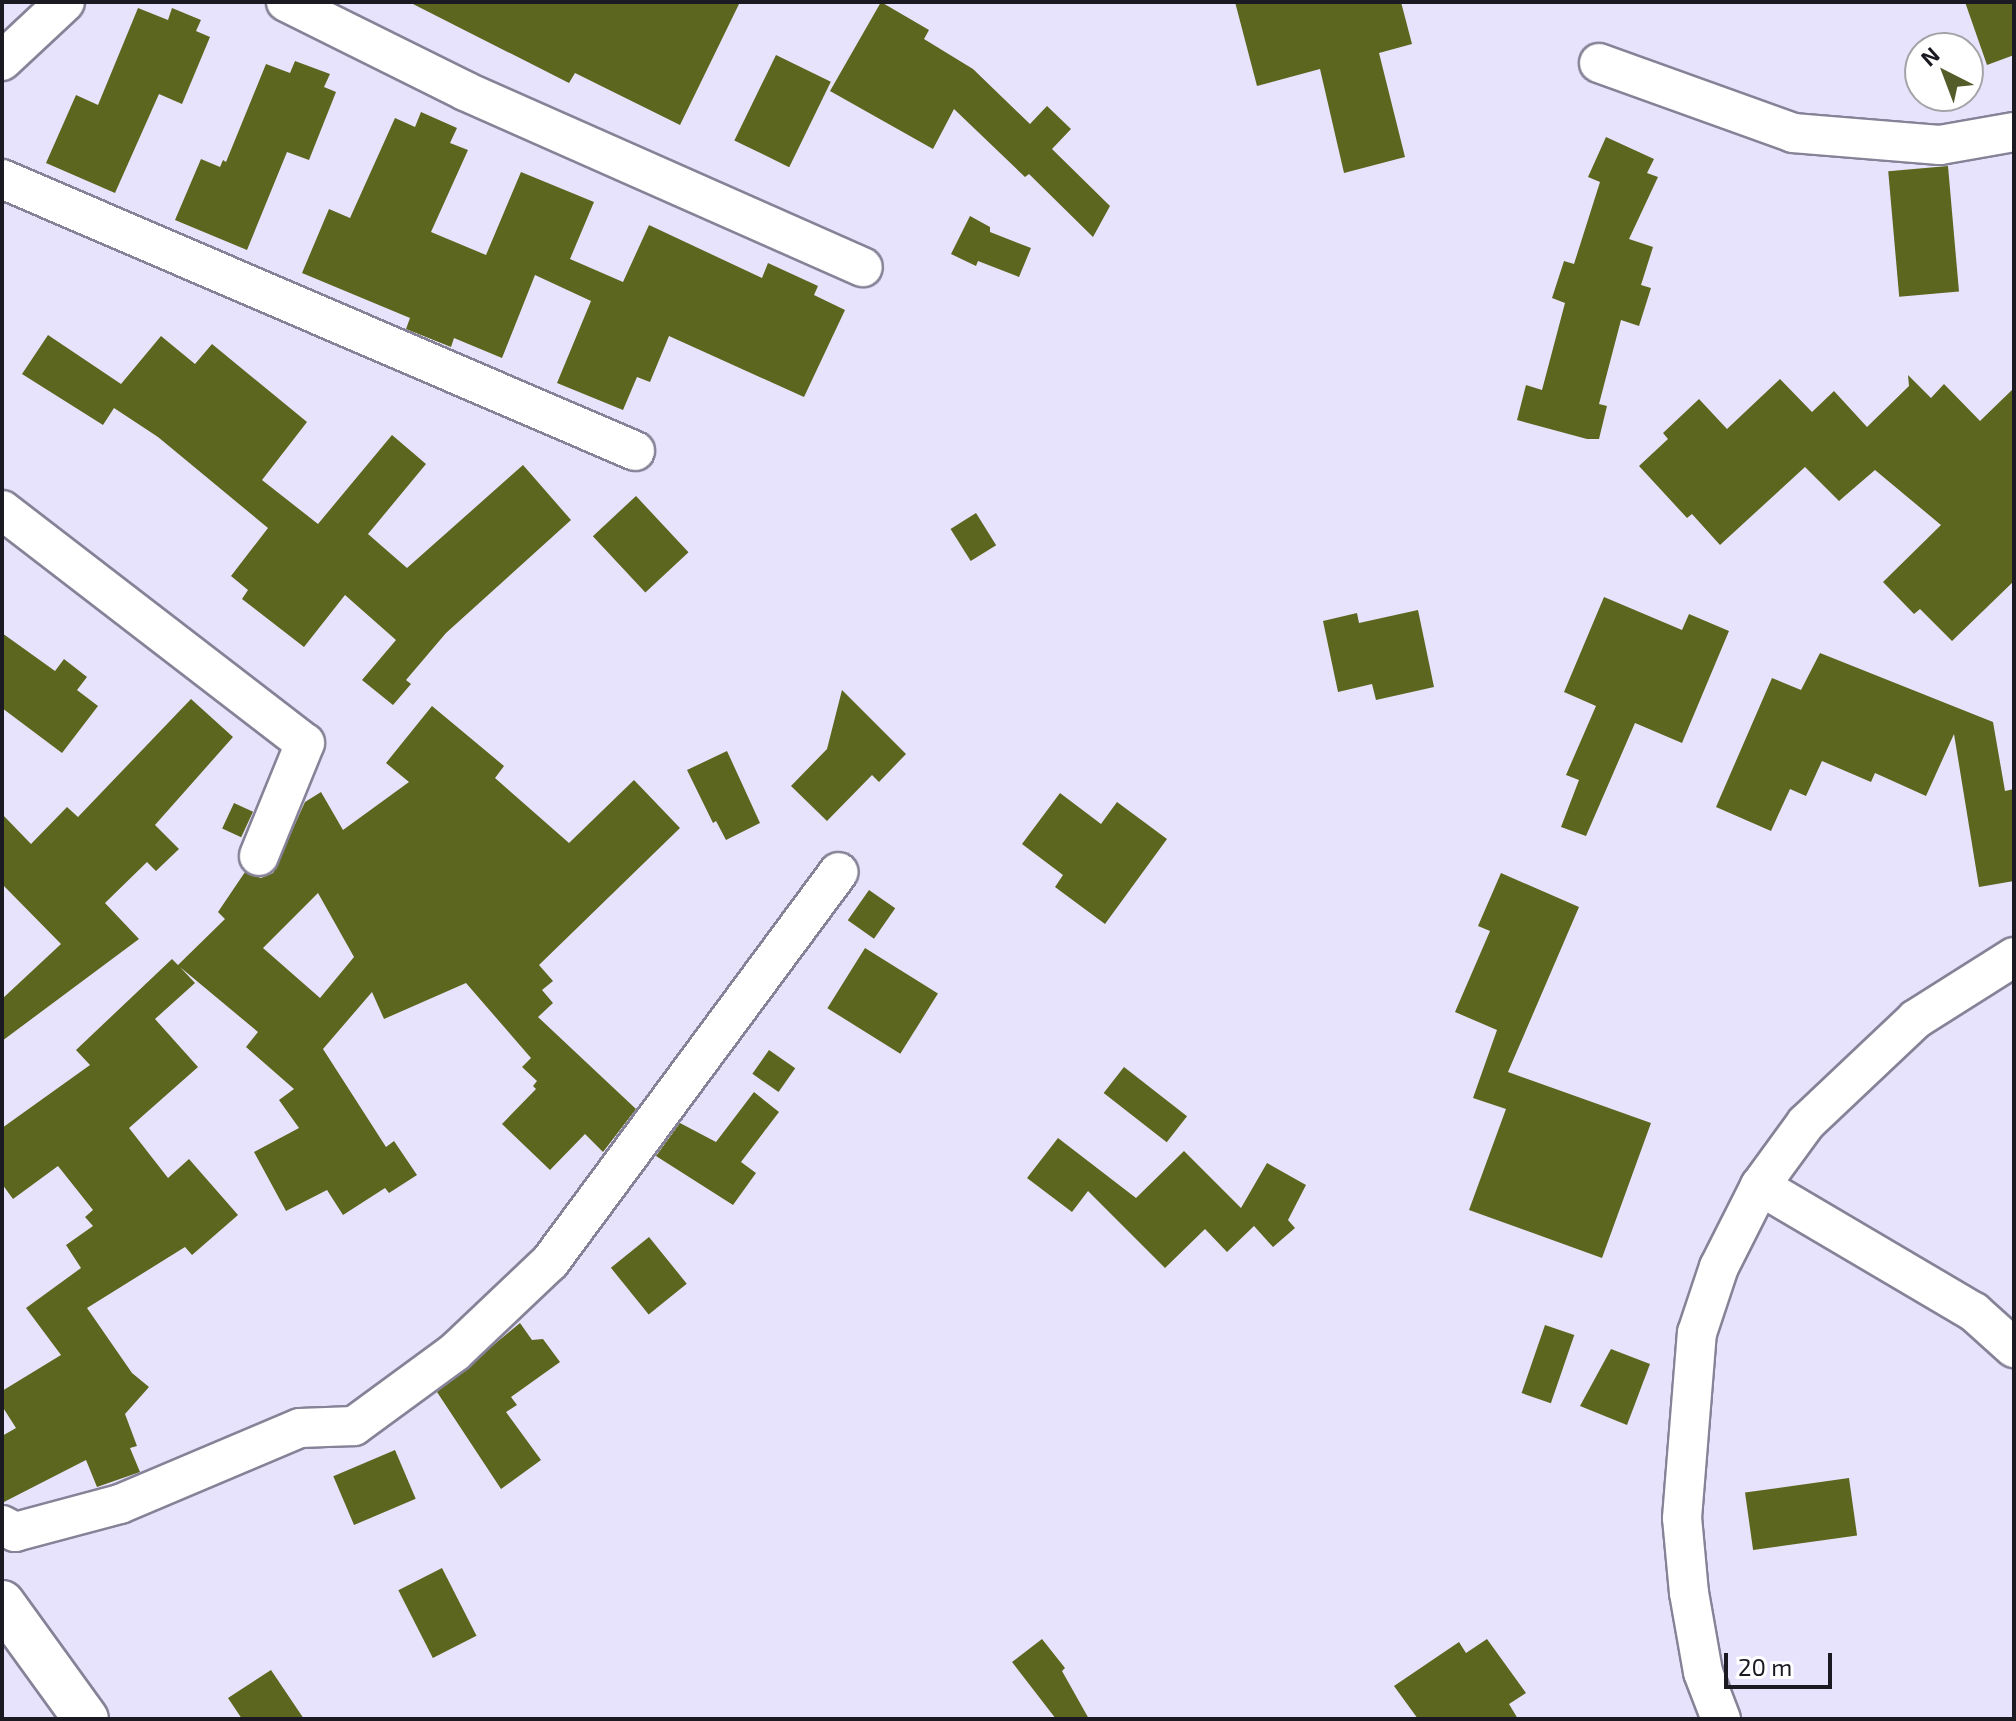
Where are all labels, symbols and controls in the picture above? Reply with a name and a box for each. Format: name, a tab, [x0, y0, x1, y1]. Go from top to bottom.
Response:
north arrow	[1904, 32, 1984, 112]
text: N	[1915, 41, 1944, 71]
scale bar	[1728, 1637, 1836, 1687]
text: 20 m	[1738, 1652, 1792, 1681]

